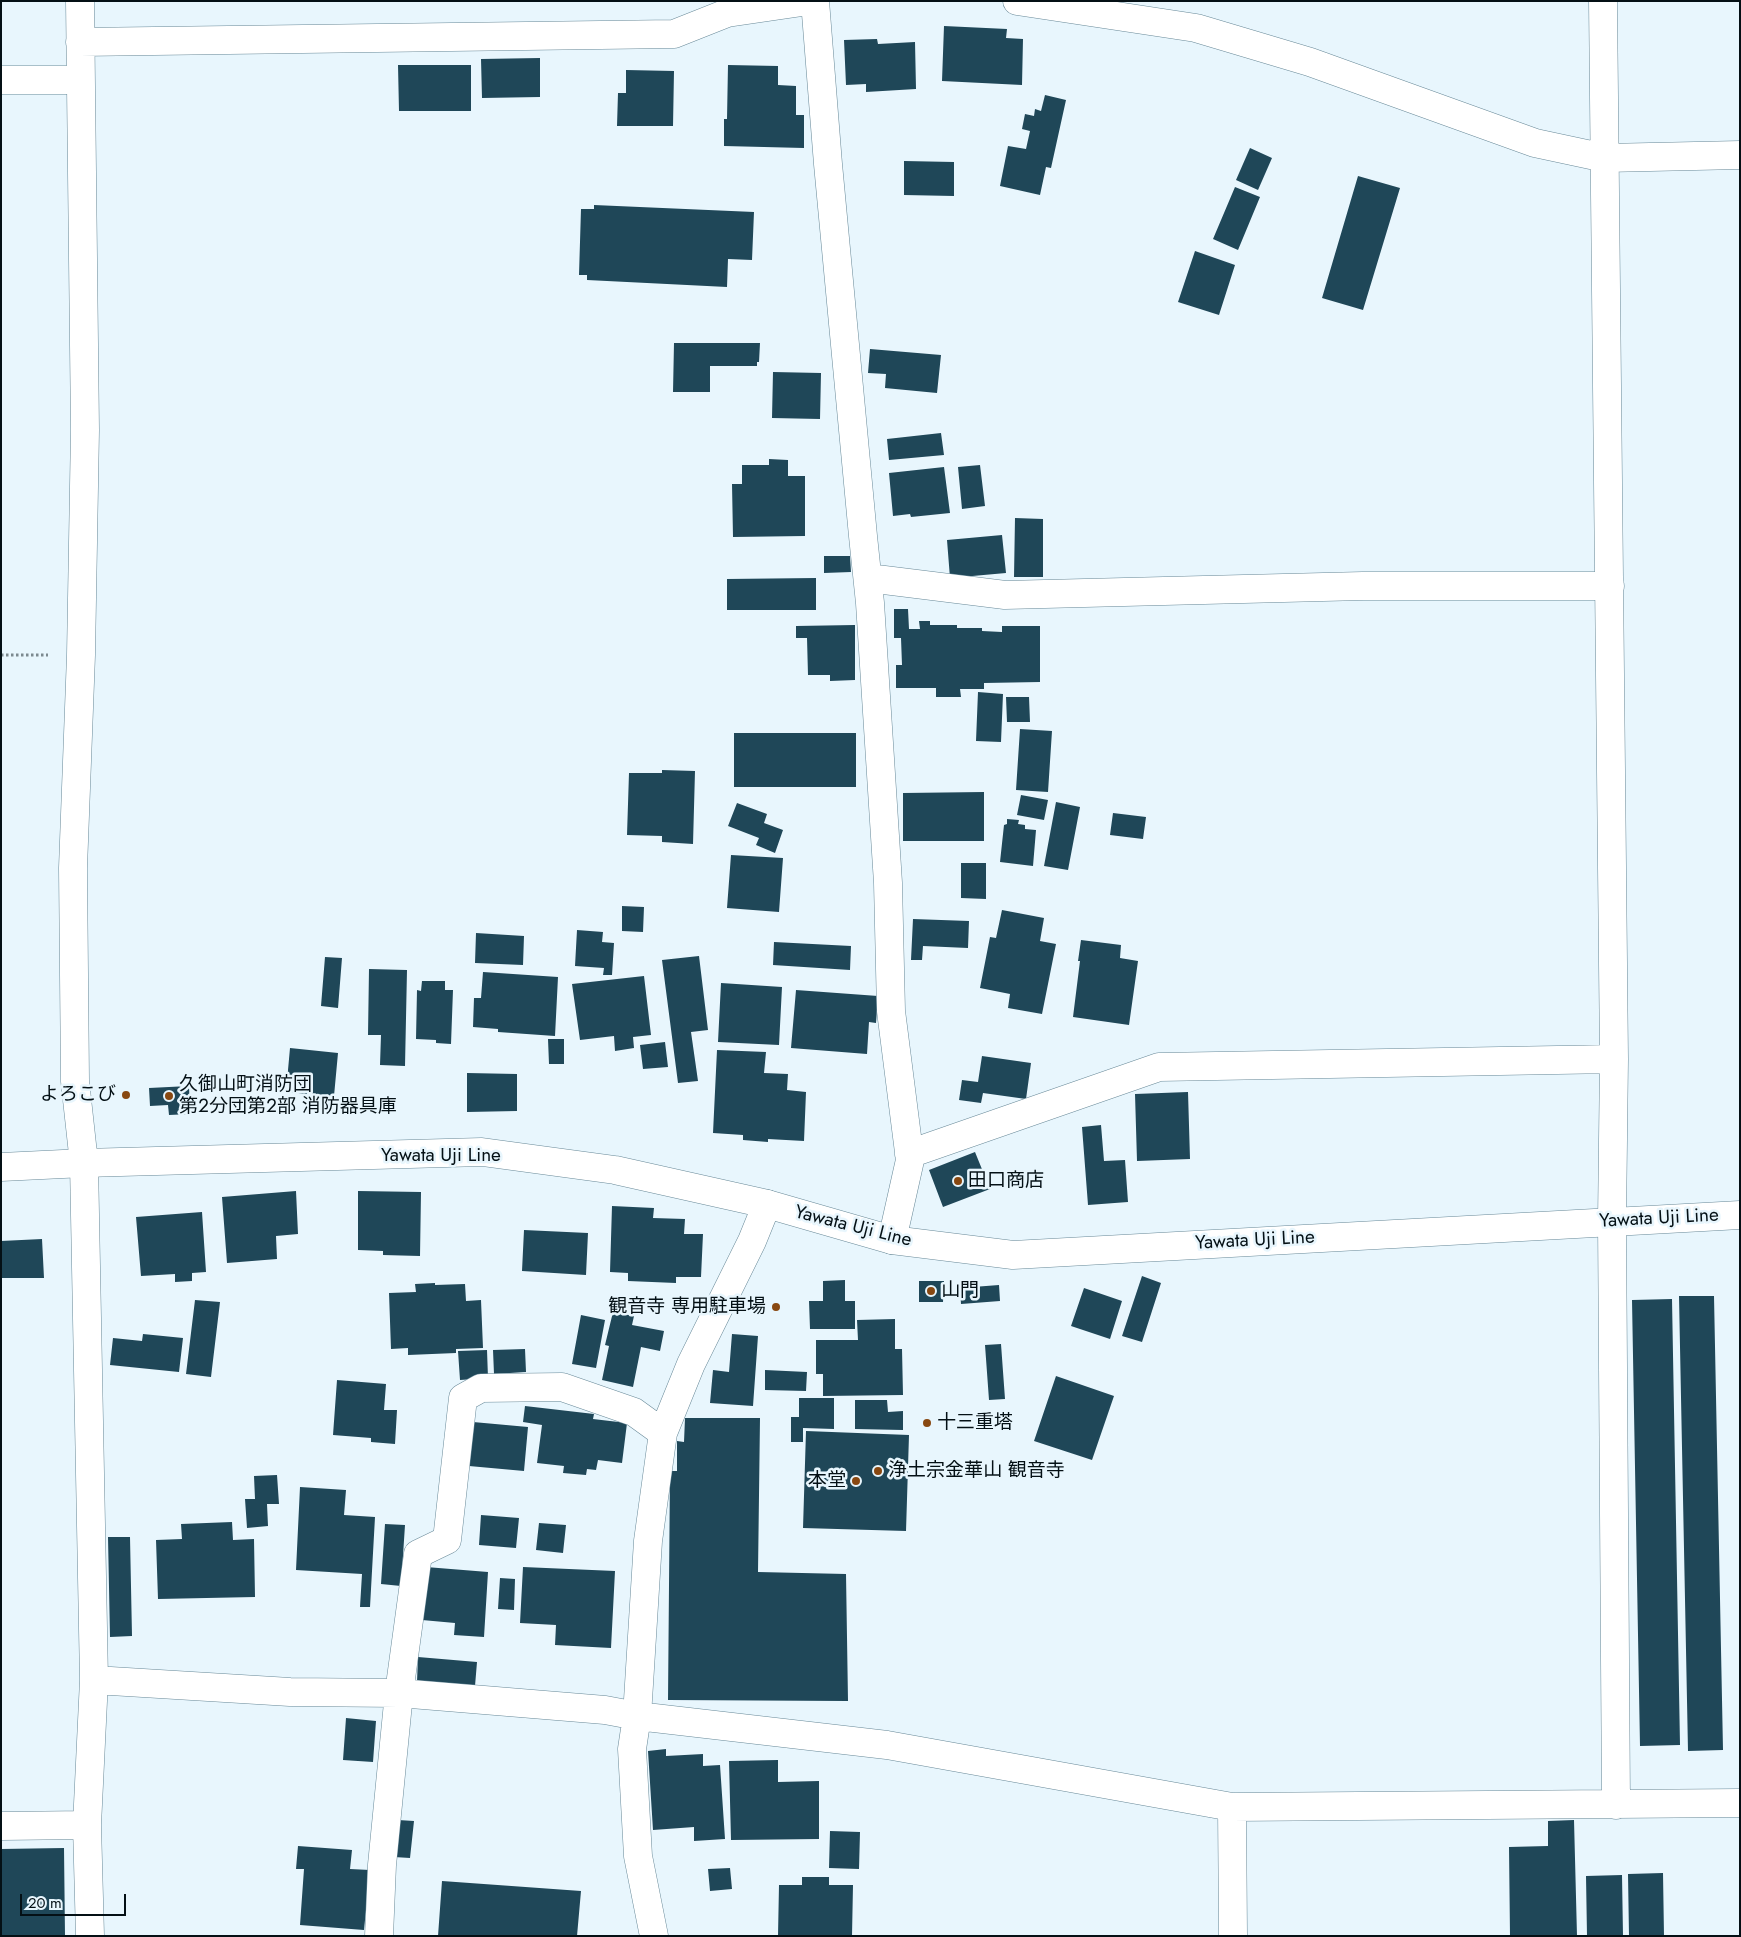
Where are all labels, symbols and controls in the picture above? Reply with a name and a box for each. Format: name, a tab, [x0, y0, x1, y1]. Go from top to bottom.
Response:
place label: 久御山町消防団 第２分団第２部 消防器具庫	[179, 1074, 397, 1118]
place label: よろこび	[40, 1084, 116, 1106]
marker: よろこび	[120, 1089, 132, 1101]
marker: 久御山町消防団 第２分団第２部 消防器具庫	[163, 1090, 175, 1102]
street label: Yawata Uji Line	[381, 1145, 501, 1167]
place label: 田口商店	[968, 1170, 1044, 1192]
marker: 田口商店	[952, 1175, 964, 1187]
street label: Yawata Uji Line	[792, 1201, 914, 1253]
street label: Yawata Uji Line	[1599, 1204, 1719, 1234]
street label: Yawata Uji Line	[1195, 1226, 1315, 1256]
place label: 山門	[941, 1280, 979, 1302]
marker: 山門	[925, 1285, 937, 1297]
place label: 観音寺 専用駐車場	[608, 1296, 766, 1318]
marker: 観音寺 専用駐車場	[770, 1301, 782, 1313]
place label: 十三重塔	[937, 1412, 1013, 1434]
marker: 十三重塔	[921, 1417, 933, 1429]
place label: 浄土宗金華山 観音寺	[888, 1460, 1065, 1482]
marker: 浄土宗金華山 観音寺	[872, 1465, 884, 1477]
place label: 本堂	[808, 1470, 846, 1492]
marker: 本堂	[850, 1475, 862, 1487]
scale bar	[22, 1884, 129, 1916]
text: 20 m	[28, 1892, 62, 1914]

